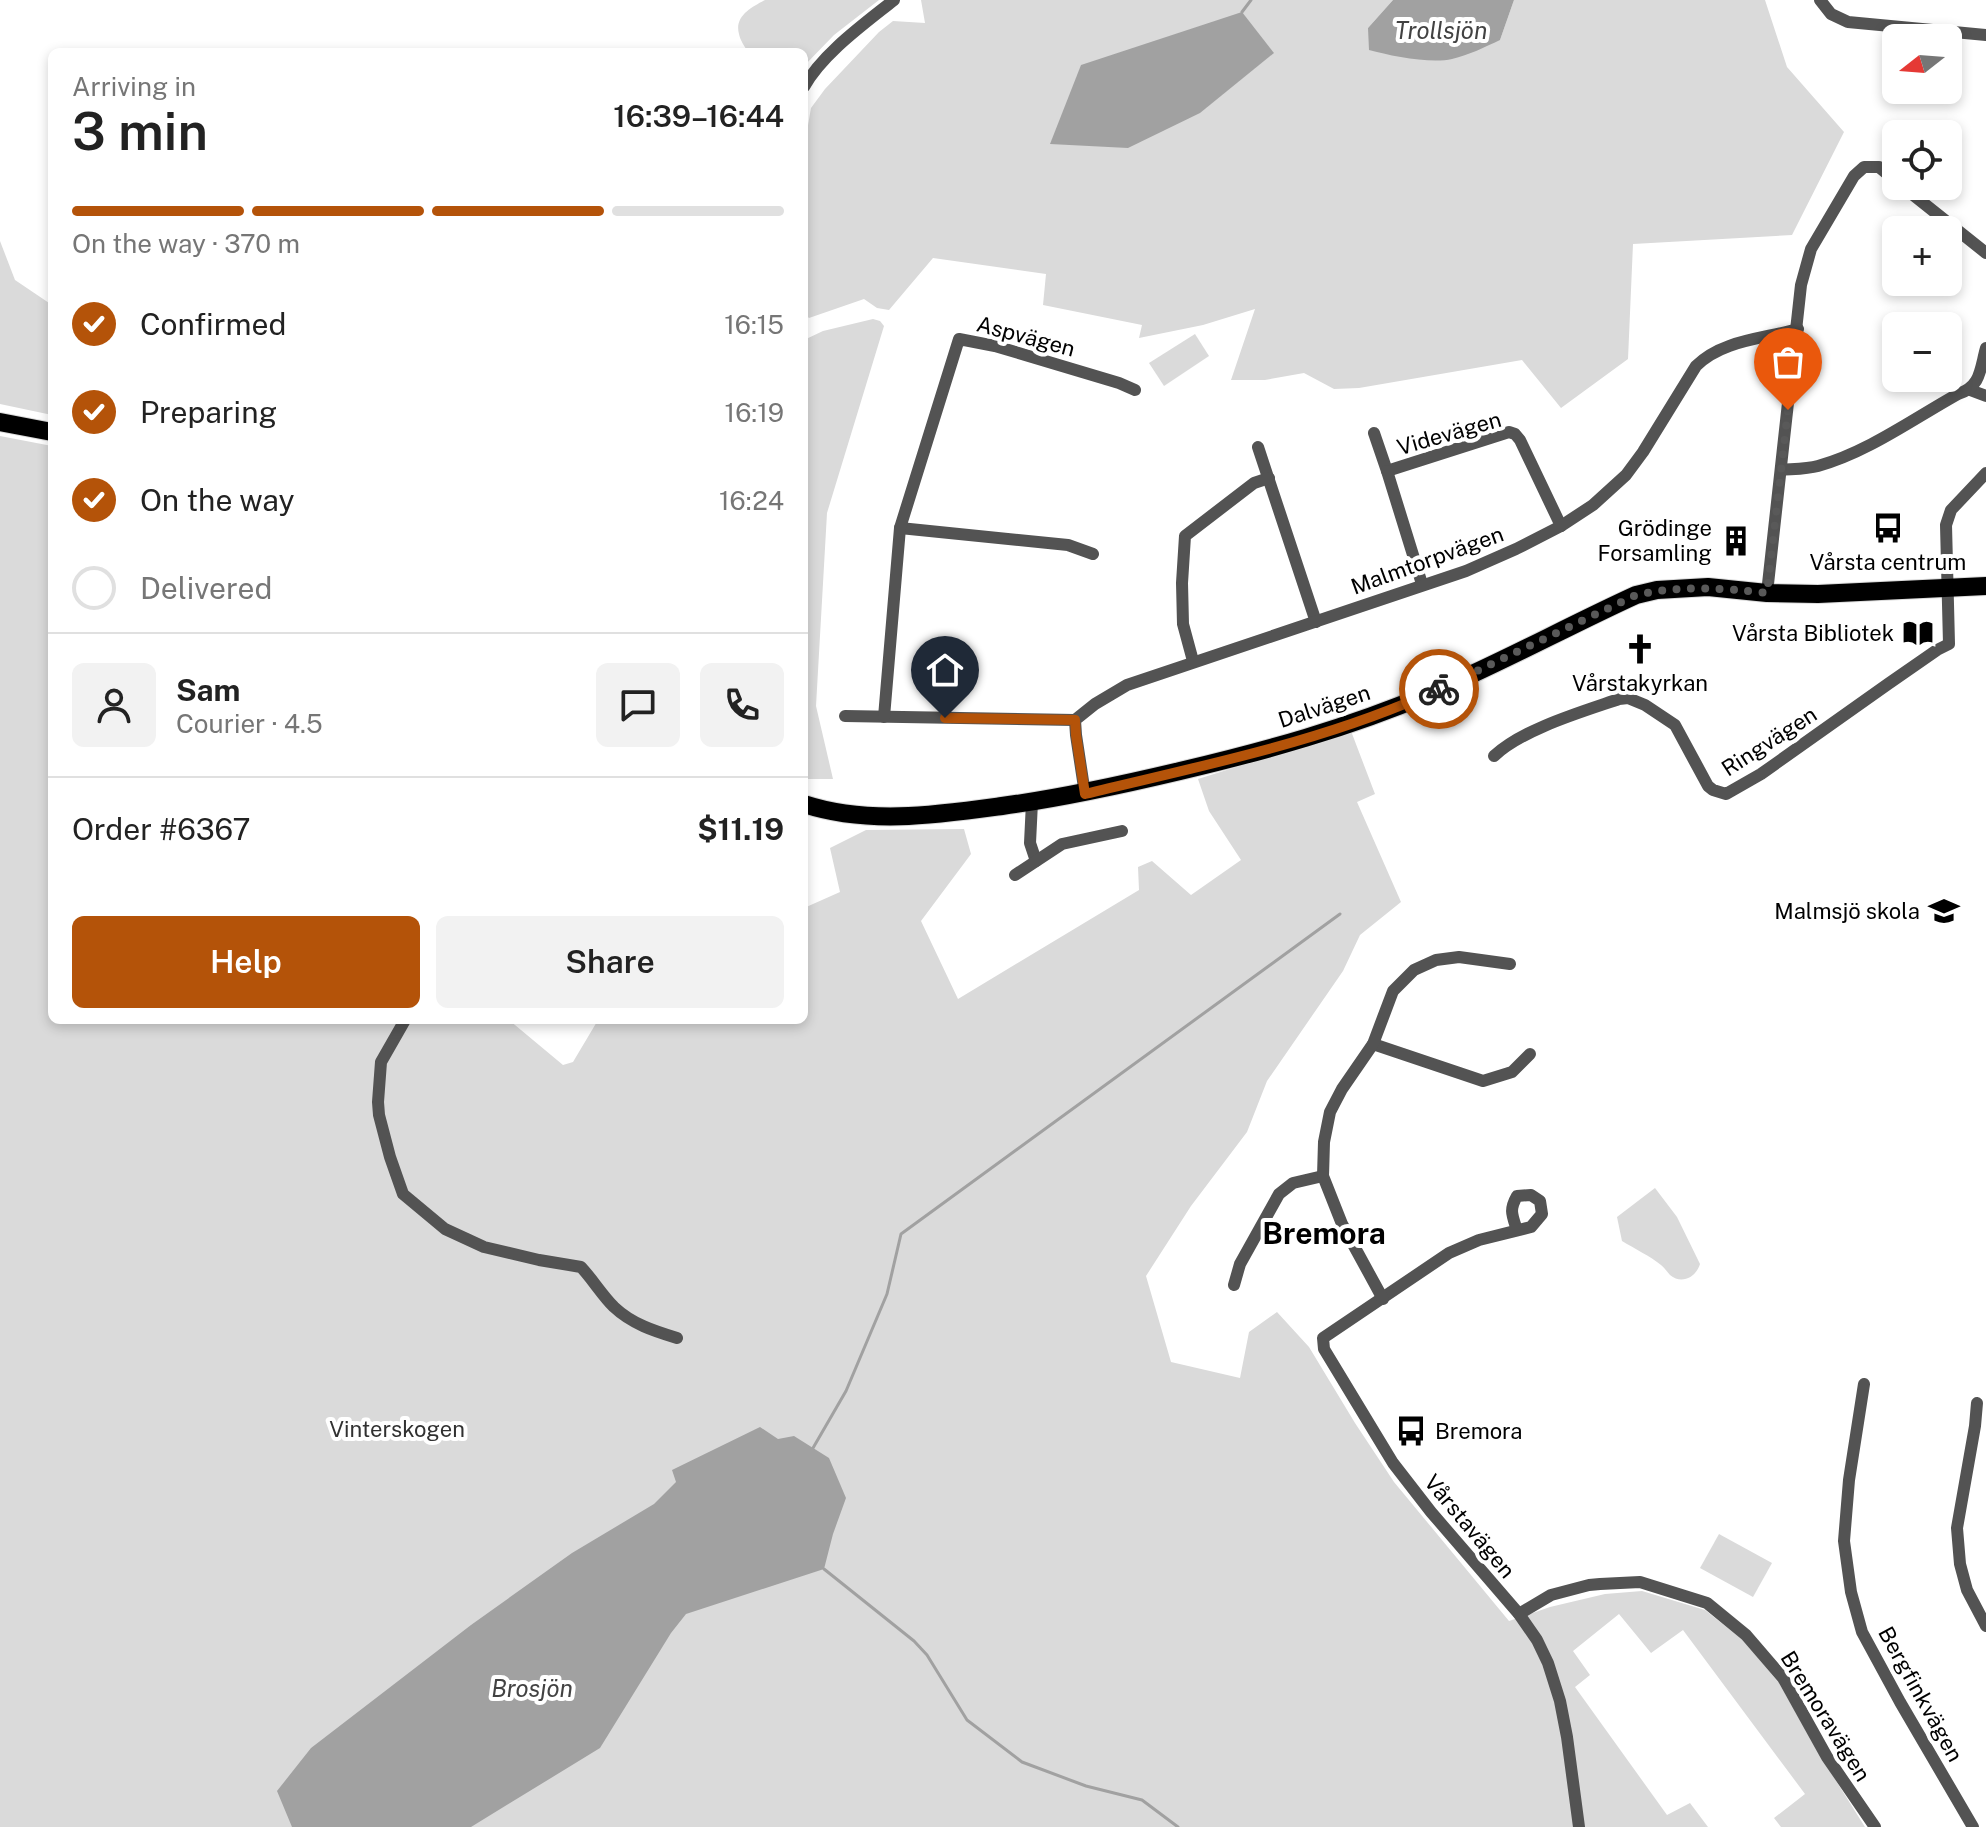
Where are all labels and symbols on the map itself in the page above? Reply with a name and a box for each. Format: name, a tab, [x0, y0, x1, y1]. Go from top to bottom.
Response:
water label: Trollsjön	[1395, 16, 1487, 44]
north arrow	[1882, 24, 1962, 104]
street label: Aspvägen	[974, 310, 1078, 362]
pin	[1754, 328, 1822, 410]
street label: Videvägen	[1394, 406, 1504, 460]
bus stop icon: Vårsta centrum	[1871, 511, 1905, 545]
place label: Grödinge Forsamling	[1597, 515, 1712, 566]
street label: Malmtorpvägen	[1347, 520, 1507, 600]
building icon: Grödinge Forsamling	[1719, 524, 1753, 558]
place label: Vårsta centrum	[1810, 549, 1966, 575]
library icon: Vårsta Bibliotek	[1901, 616, 1935, 650]
place label: Vårsta Bibliotek	[1732, 620, 1894, 646]
church icon: Vårstakyrkan	[1623, 632, 1657, 666]
pin	[911, 636, 979, 718]
courier	[1399, 649, 1479, 729]
place label: Vårstakyrkan	[1572, 670, 1708, 696]
street label: Dalvägen	[1275, 679, 1373, 733]
street label: Ringvägen	[1717, 701, 1821, 781]
school or university icon: Malmsjö skola	[1927, 894, 1961, 928]
place label: Malmsjö skola	[1774, 898, 1920, 924]
district label: Bremora	[1262, 1215, 1386, 1251]
bus stop icon: Bremora	[1394, 1414, 1428, 1448]
park label: Vinterskogen	[329, 1416, 465, 1442]
place label: Bremora	[1435, 1418, 1522, 1444]
street label: Vårstavägen	[1419, 1469, 1521, 1583]
street label: Bergfinkvägen	[1873, 1622, 1969, 1766]
street label: Bremoravägen	[1776, 1646, 1876, 1786]
water label: Brosjön	[491, 1674, 573, 1702]

